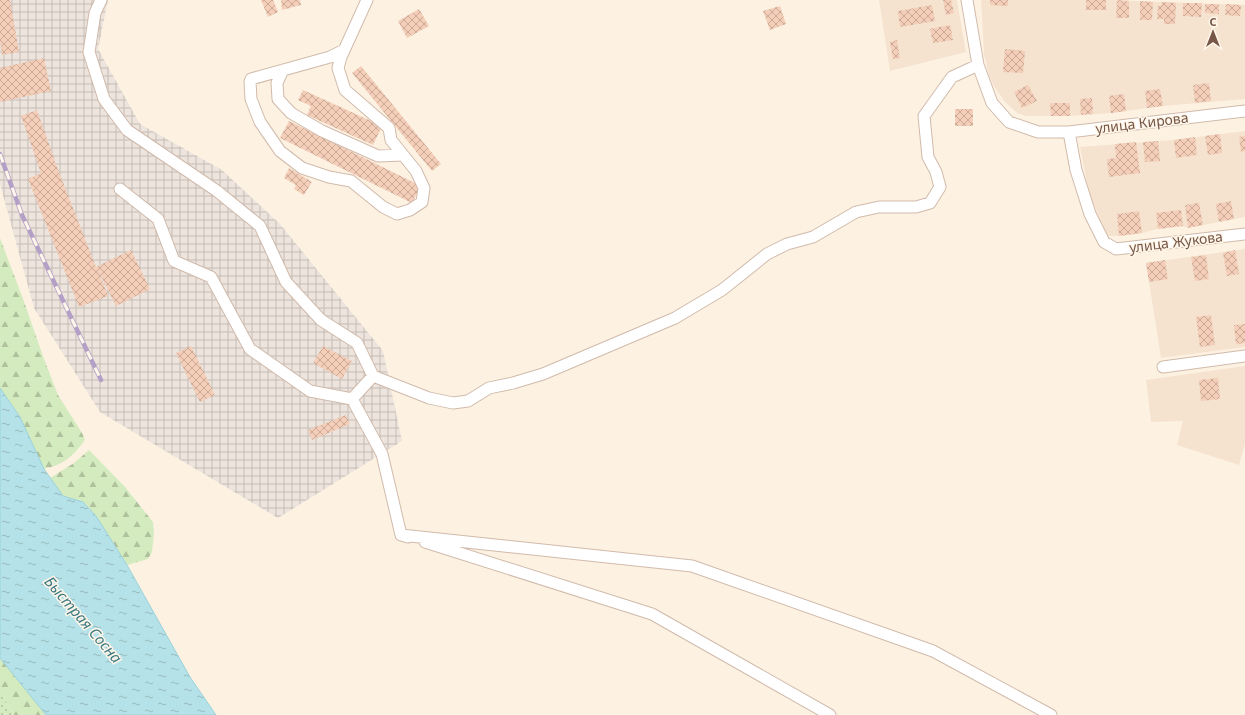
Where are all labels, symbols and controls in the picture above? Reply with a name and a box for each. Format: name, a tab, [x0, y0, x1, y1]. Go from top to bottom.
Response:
north arrow	[1193, 12, 1233, 52]
text: С	[1209, 14, 1217, 29]
street label: улица Кирова	[1094, 107, 1189, 138]
street label: улица Жукова	[1128, 226, 1224, 257]
water label: Быстрая Сосна	[41, 572, 127, 667]

